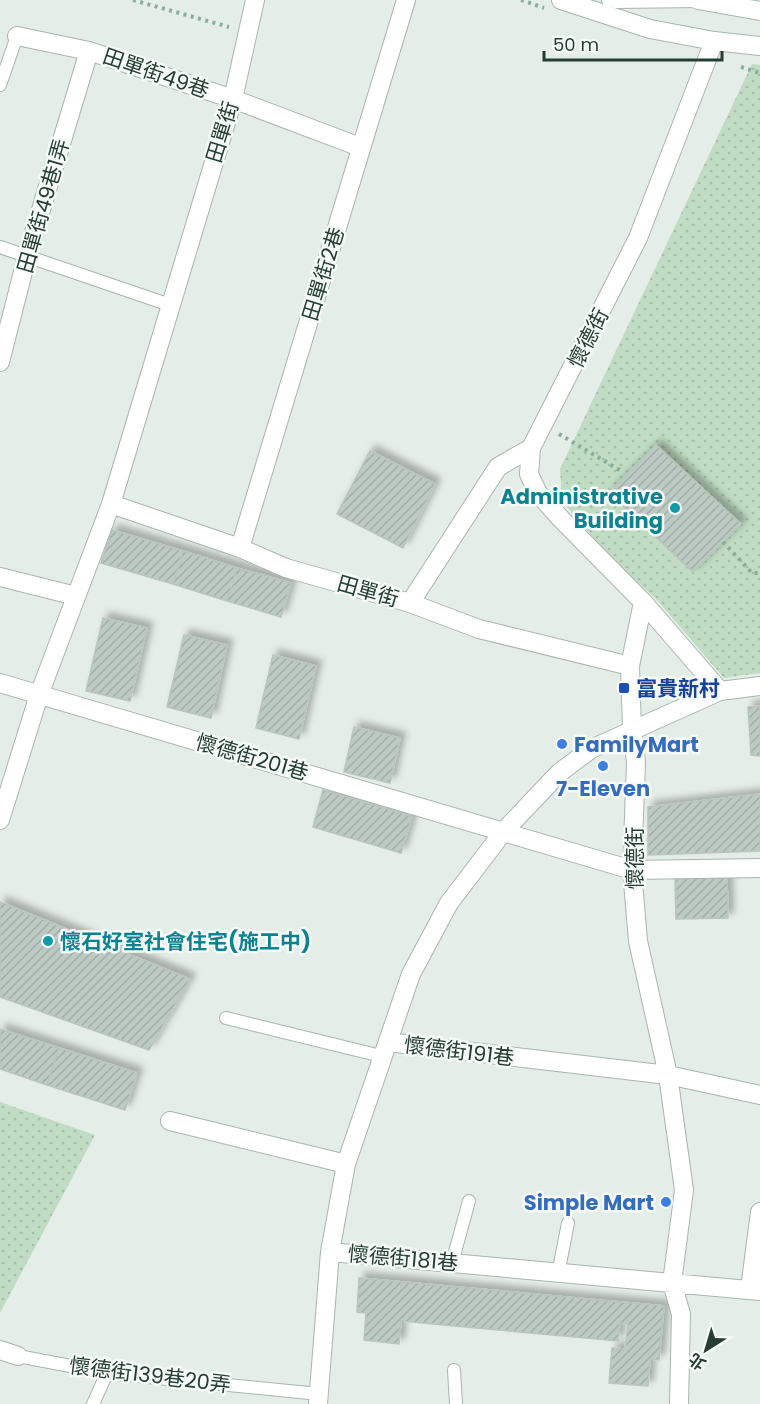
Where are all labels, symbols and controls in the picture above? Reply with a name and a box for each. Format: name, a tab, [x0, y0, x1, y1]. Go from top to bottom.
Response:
scale bar	[544, 24, 722, 62]
text: 50 m	[553, 32, 599, 57]
street label: 田單街49巷	[99, 41, 213, 105]
street label: 田單街	[199, 98, 245, 166]
street label: 田單街49巷1弄	[10, 136, 76, 276]
street label: 田單街2巷	[295, 224, 351, 324]
street label: 懷德街	[561, 303, 615, 373]
place label: Administrative Building	[500, 482, 663, 535]
marker: Administrative Building	[668, 501, 682, 515]
street label: 田單街	[334, 568, 402, 614]
place label: 富貴新村	[636, 674, 720, 703]
marker: 富貴新村	[617, 681, 631, 695]
street label: 懷德街201巷	[192, 727, 312, 787]
place label: FamilyMart	[574, 730, 699, 759]
marker: FamilyMart	[555, 737, 569, 751]
marker: 7-Eleven	[596, 759, 610, 773]
place label: 7-Eleven	[556, 774, 650, 803]
street label: 懷德街	[620, 827, 649, 890]
place label: 懷石好室社會住宅(施工中)	[60, 927, 311, 956]
marker: 懷石好室社會住宅(施工中)	[41, 934, 55, 948]
street label: 懷德街191巷	[402, 1030, 516, 1072]
place label: Simple Mart	[524, 1188, 654, 1217]
marker: Simple Mart	[659, 1195, 673, 1209]
street label: 懷德街181巷	[347, 1239, 459, 1277]
north arrow	[676, 1320, 736, 1380]
text: 北	[684, 1348, 711, 1376]
street label: 懷德街139巷20弄	[68, 1351, 232, 1399]

